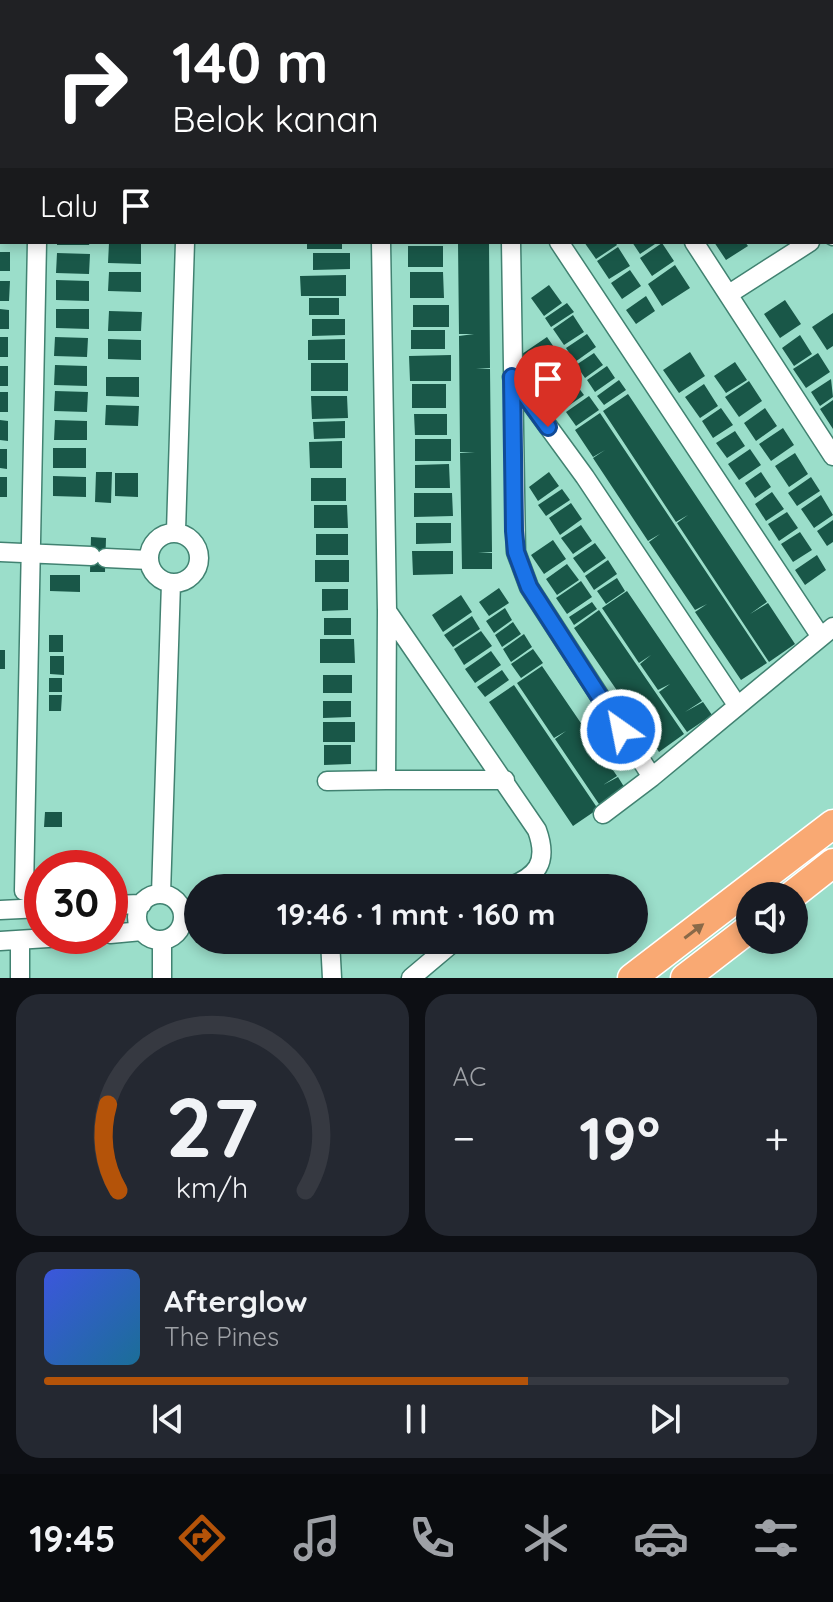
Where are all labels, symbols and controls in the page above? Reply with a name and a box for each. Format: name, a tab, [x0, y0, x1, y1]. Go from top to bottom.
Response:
text: 140 m	[172, 27, 328, 97]
icon: right	[40, 32, 144, 136]
text: Belok kanan	[172, 96, 379, 141]
icon: arrive	[114, 184, 158, 228]
text: Lalu	[40, 187, 98, 225]
pin	[514, 345, 582, 427]
icon: arrive	[526, 357, 570, 401]
position arrow	[579, 688, 663, 772]
speed limit sign: 30	[24, 850, 128, 954]
map controls	[736, 882, 808, 954]
button: sound	[736, 882, 808, 954]
text: 19:46 · 1 mnt · 160 m	[277, 895, 555, 933]
one-way arrow	[684, 923, 704, 939]
text: AC	[453, 1060, 486, 1093]
text: 27	[166, 1074, 259, 1178]
text: 19°	[579, 1100, 660, 1175]
text: −	[453, 1110, 475, 1165]
text: +	[764, 1110, 789, 1165]
text: km/h	[176, 1169, 249, 1205]
text: Afterglow	[164, 1282, 307, 1320]
text: The Pines	[164, 1320, 279, 1353]
icon: previous	[146, 1397, 190, 1441]
icon: pause	[394, 1397, 438, 1441]
icon: next	[643, 1397, 687, 1441]
icon: directions	[174, 1510, 230, 1566]
icon: music	[289, 1510, 345, 1566]
icon: phone	[404, 1510, 460, 1566]
icon: climate	[518, 1510, 574, 1566]
icon: car	[633, 1510, 689, 1566]
icon: filters	[748, 1510, 804, 1566]
text: 19:45	[29, 1516, 116, 1561]

